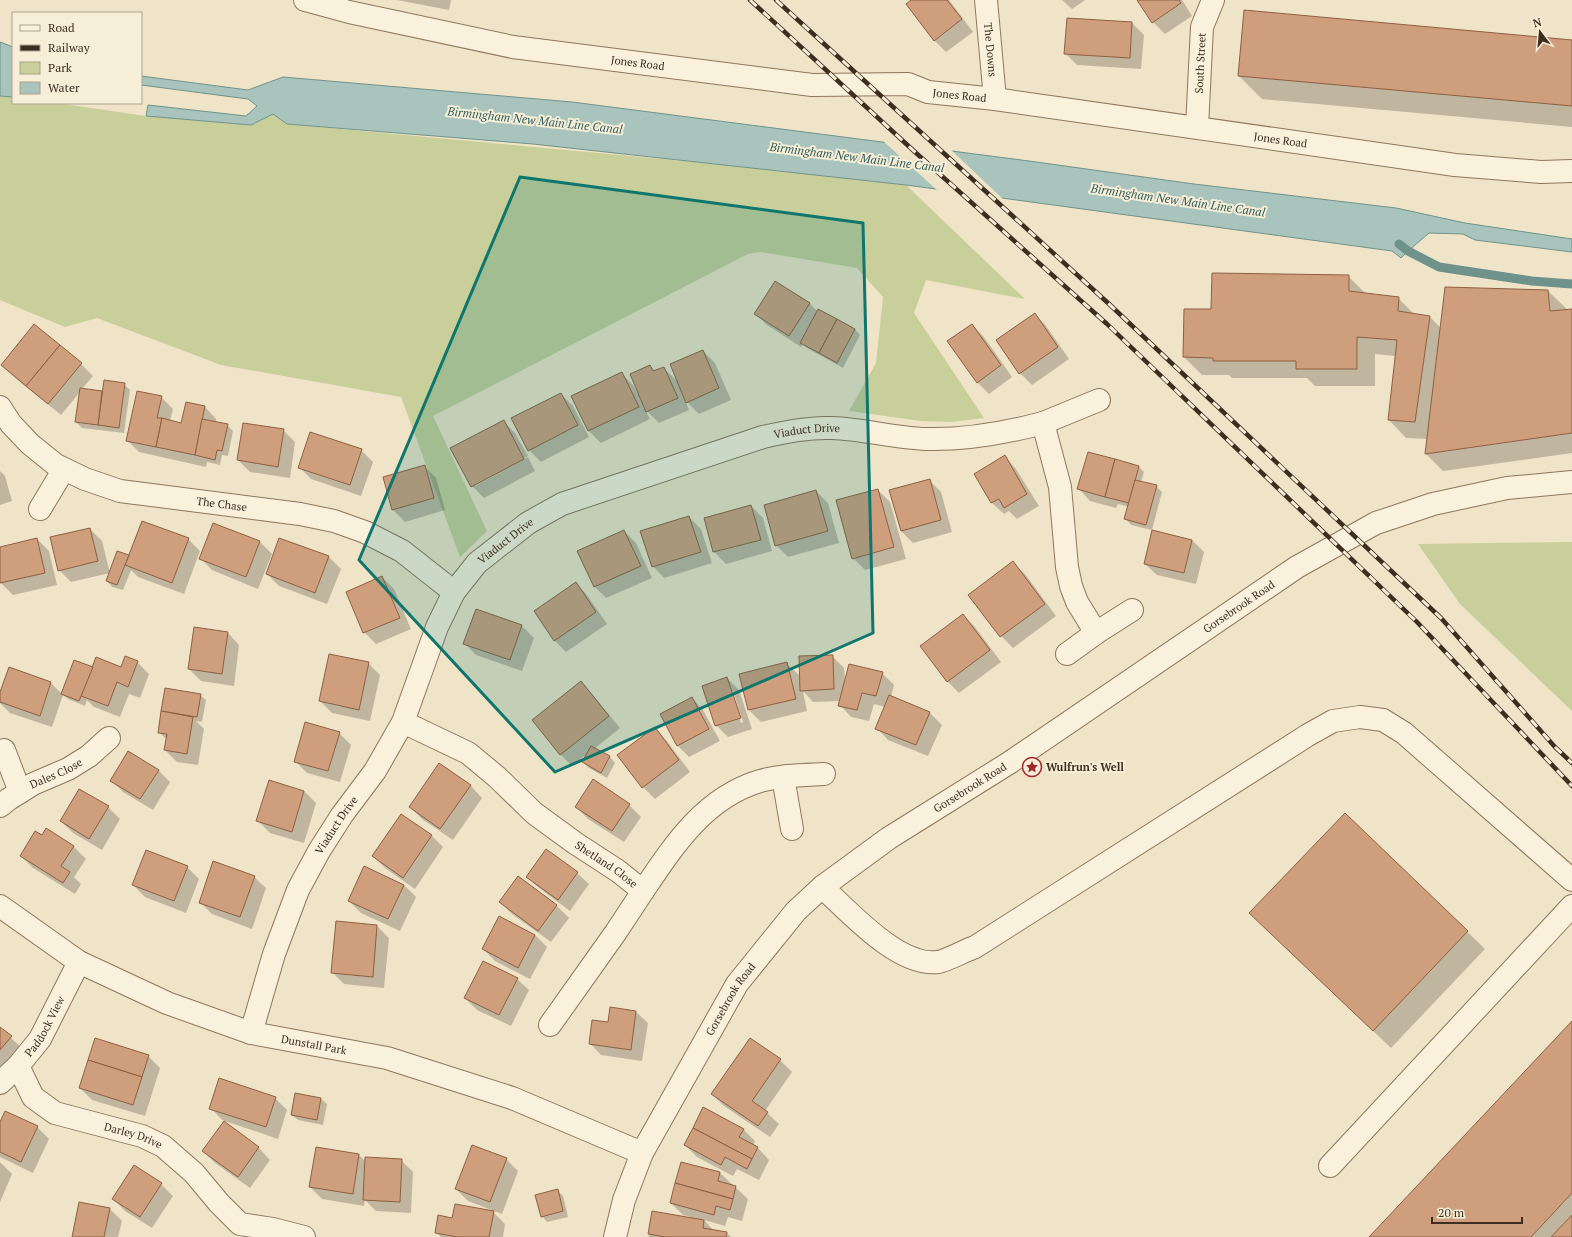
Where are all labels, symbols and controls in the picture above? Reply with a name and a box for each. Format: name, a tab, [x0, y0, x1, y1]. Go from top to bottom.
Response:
legend	[12, 12, 142, 104]
north arrow	[1520, 12, 1560, 52]
text: N	[1531, 14, 1544, 30]
text: Road	[48, 20, 75, 35]
street label: The Downs	[981, 22, 1000, 78]
street label: South Street	[1192, 32, 1209, 94]
text: Railway	[48, 40, 91, 55]
street label: Jones Road	[610, 53, 665, 73]
text: Park	[48, 60, 73, 75]
text: Water	[48, 80, 80, 95]
street label: Jones Road	[932, 86, 987, 105]
water label: Birmingham New Main Line Canal	[446, 103, 624, 137]
street label: Jones Road	[1253, 129, 1308, 151]
water label: Birmingham New Main Line Canal	[768, 139, 946, 175]
water label: Birmingham New Main Line Canal	[1089, 180, 1267, 220]
street label: Viaduct Drive	[772, 421, 841, 442]
street label: The Chase	[196, 494, 248, 514]
street label: Viaduct Drive	[475, 514, 536, 567]
street label: Gorsebrook Road	[1200, 577, 1277, 636]
street label: Dales Close	[28, 755, 85, 792]
place icon: Wulfrun's Well	[1021, 756, 1043, 778]
street label: Gorsebrook Road	[931, 759, 1009, 815]
place label: Wulfrun's Well	[1046, 760, 1124, 774]
street label: Viaduct Drive	[312, 793, 361, 857]
street label: Shetland Close	[572, 838, 641, 891]
street label: Gorsebrook Road	[702, 960, 758, 1038]
street label: Paddock View	[22, 993, 68, 1059]
street label: Dunstall Park	[280, 1032, 348, 1057]
street label: Darley Drive	[102, 1119, 165, 1152]
scale bar	[1432, 1199, 1522, 1225]
text: 20 m	[1438, 1205, 1465, 1220]

